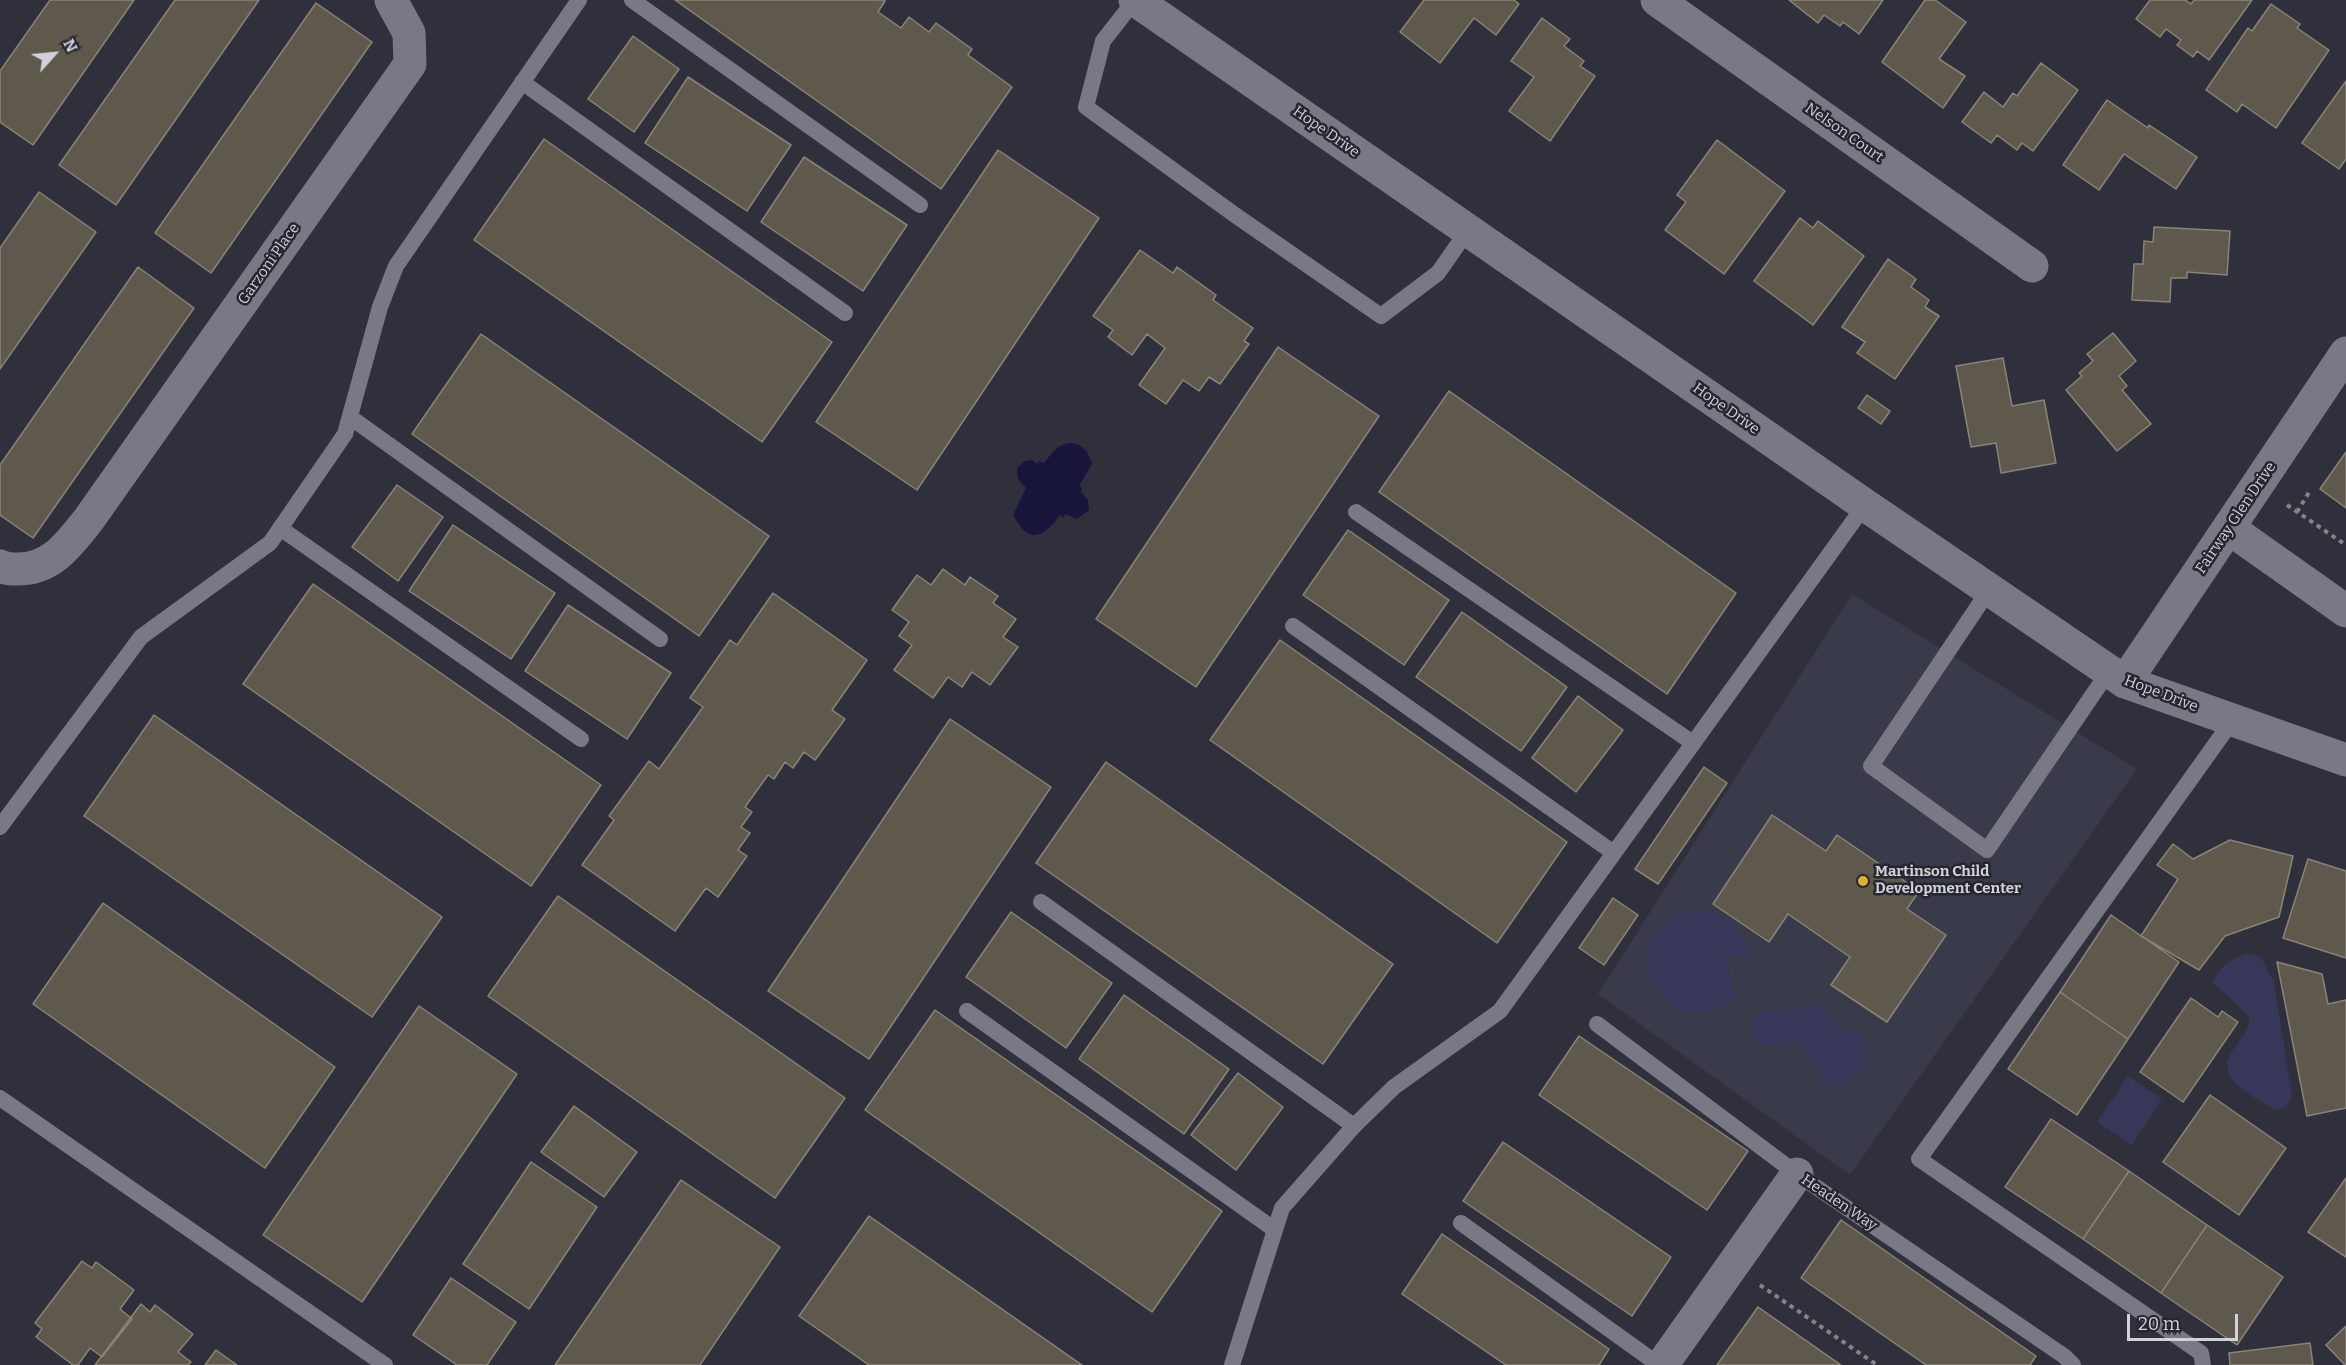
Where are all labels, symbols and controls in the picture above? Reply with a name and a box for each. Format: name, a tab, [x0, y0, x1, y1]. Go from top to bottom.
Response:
north arrow	[24, 24, 84, 84]
text: N	[59, 36, 82, 55]
street label: Nelson Court	[1801, 99, 1887, 167]
street label: Hope Drive	[1289, 102, 1363, 162]
street label: Garzoni Place	[234, 220, 304, 308]
street label: Hope Drive	[1689, 379, 1763, 439]
street label: Fairway Glen Drive	[2192, 459, 2280, 577]
street label: Hope Drive	[2122, 672, 2200, 716]
place label: Martinson Child Development Center	[1875, 863, 2021, 898]
marker: Martinson Child Development Center	[1856, 874, 1870, 888]
street label: Headen Way	[1798, 1171, 1880, 1235]
scale bar	[2130, 1302, 2241, 1340]
text: 20 m	[2138, 1313, 2180, 1335]

